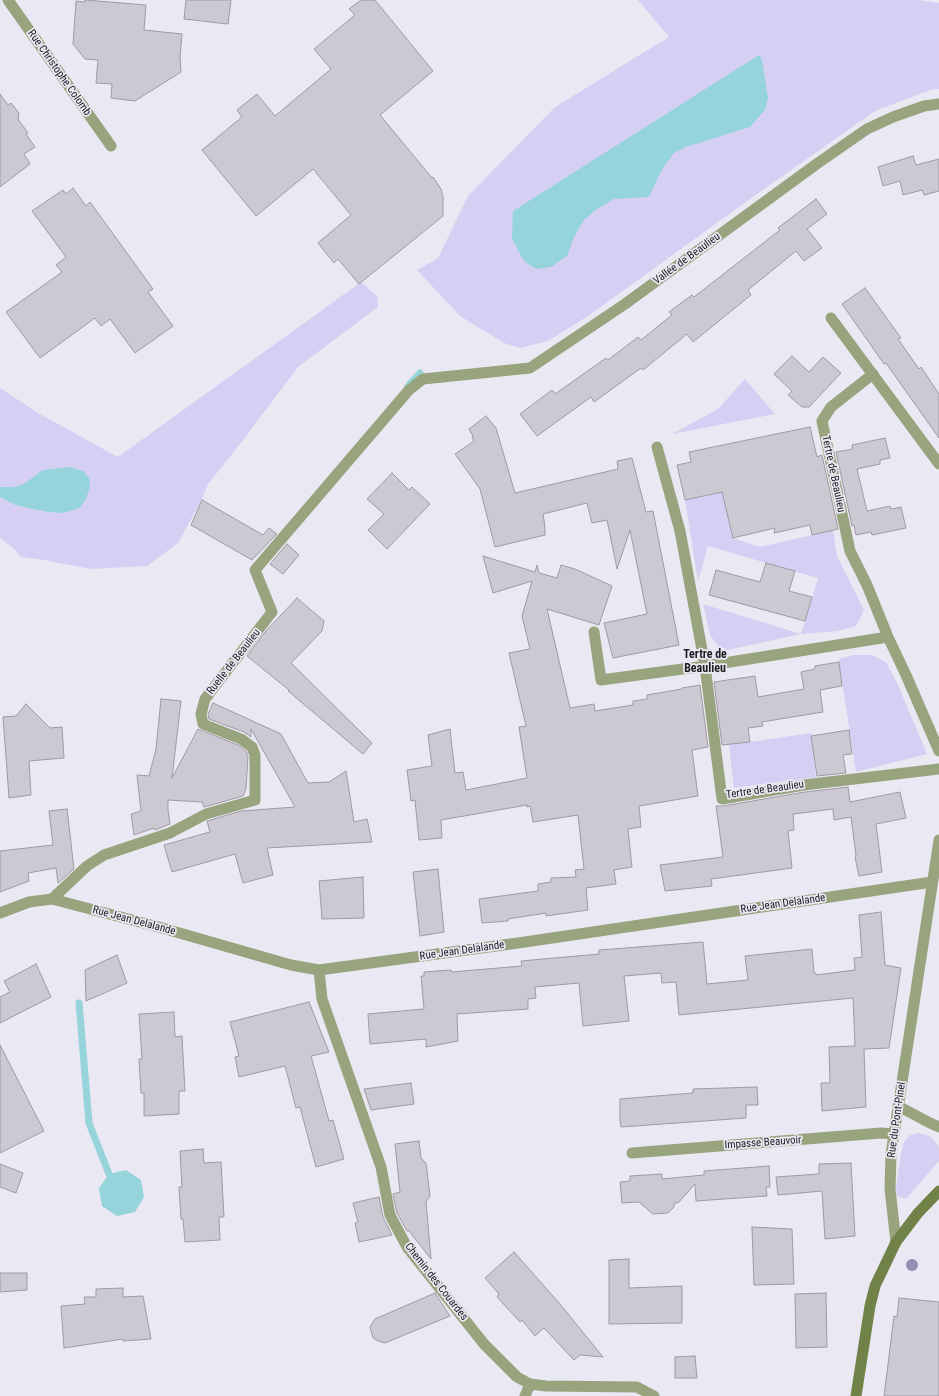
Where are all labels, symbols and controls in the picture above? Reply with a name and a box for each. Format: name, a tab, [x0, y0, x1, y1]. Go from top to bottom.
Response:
street label: Rue Christophe Colomb	[24, 27, 94, 119]
street label: Vallée de Beaulieu	[651, 230, 723, 288]
street label: Tertre de Beaulieu	[818, 434, 848, 514]
street label: Ruelle de Beaulieu	[204, 627, 264, 697]
district label: Tertre de Beaulieu	[683, 648, 727, 676]
street label: Tertre de Beaulieu	[725, 778, 805, 802]
street label: Rue Jean Delalande	[740, 892, 826, 916]
street label: Rue Jean Delalande	[91, 904, 177, 938]
street label: Rue Jean Delalande	[419, 939, 505, 963]
street label: Rue du Pont-Pinel	[885, 1081, 909, 1159]
street label: Impasse Beauvoir	[724, 1134, 802, 1152]
street label: Chemin des Couardes	[402, 1241, 470, 1323]

